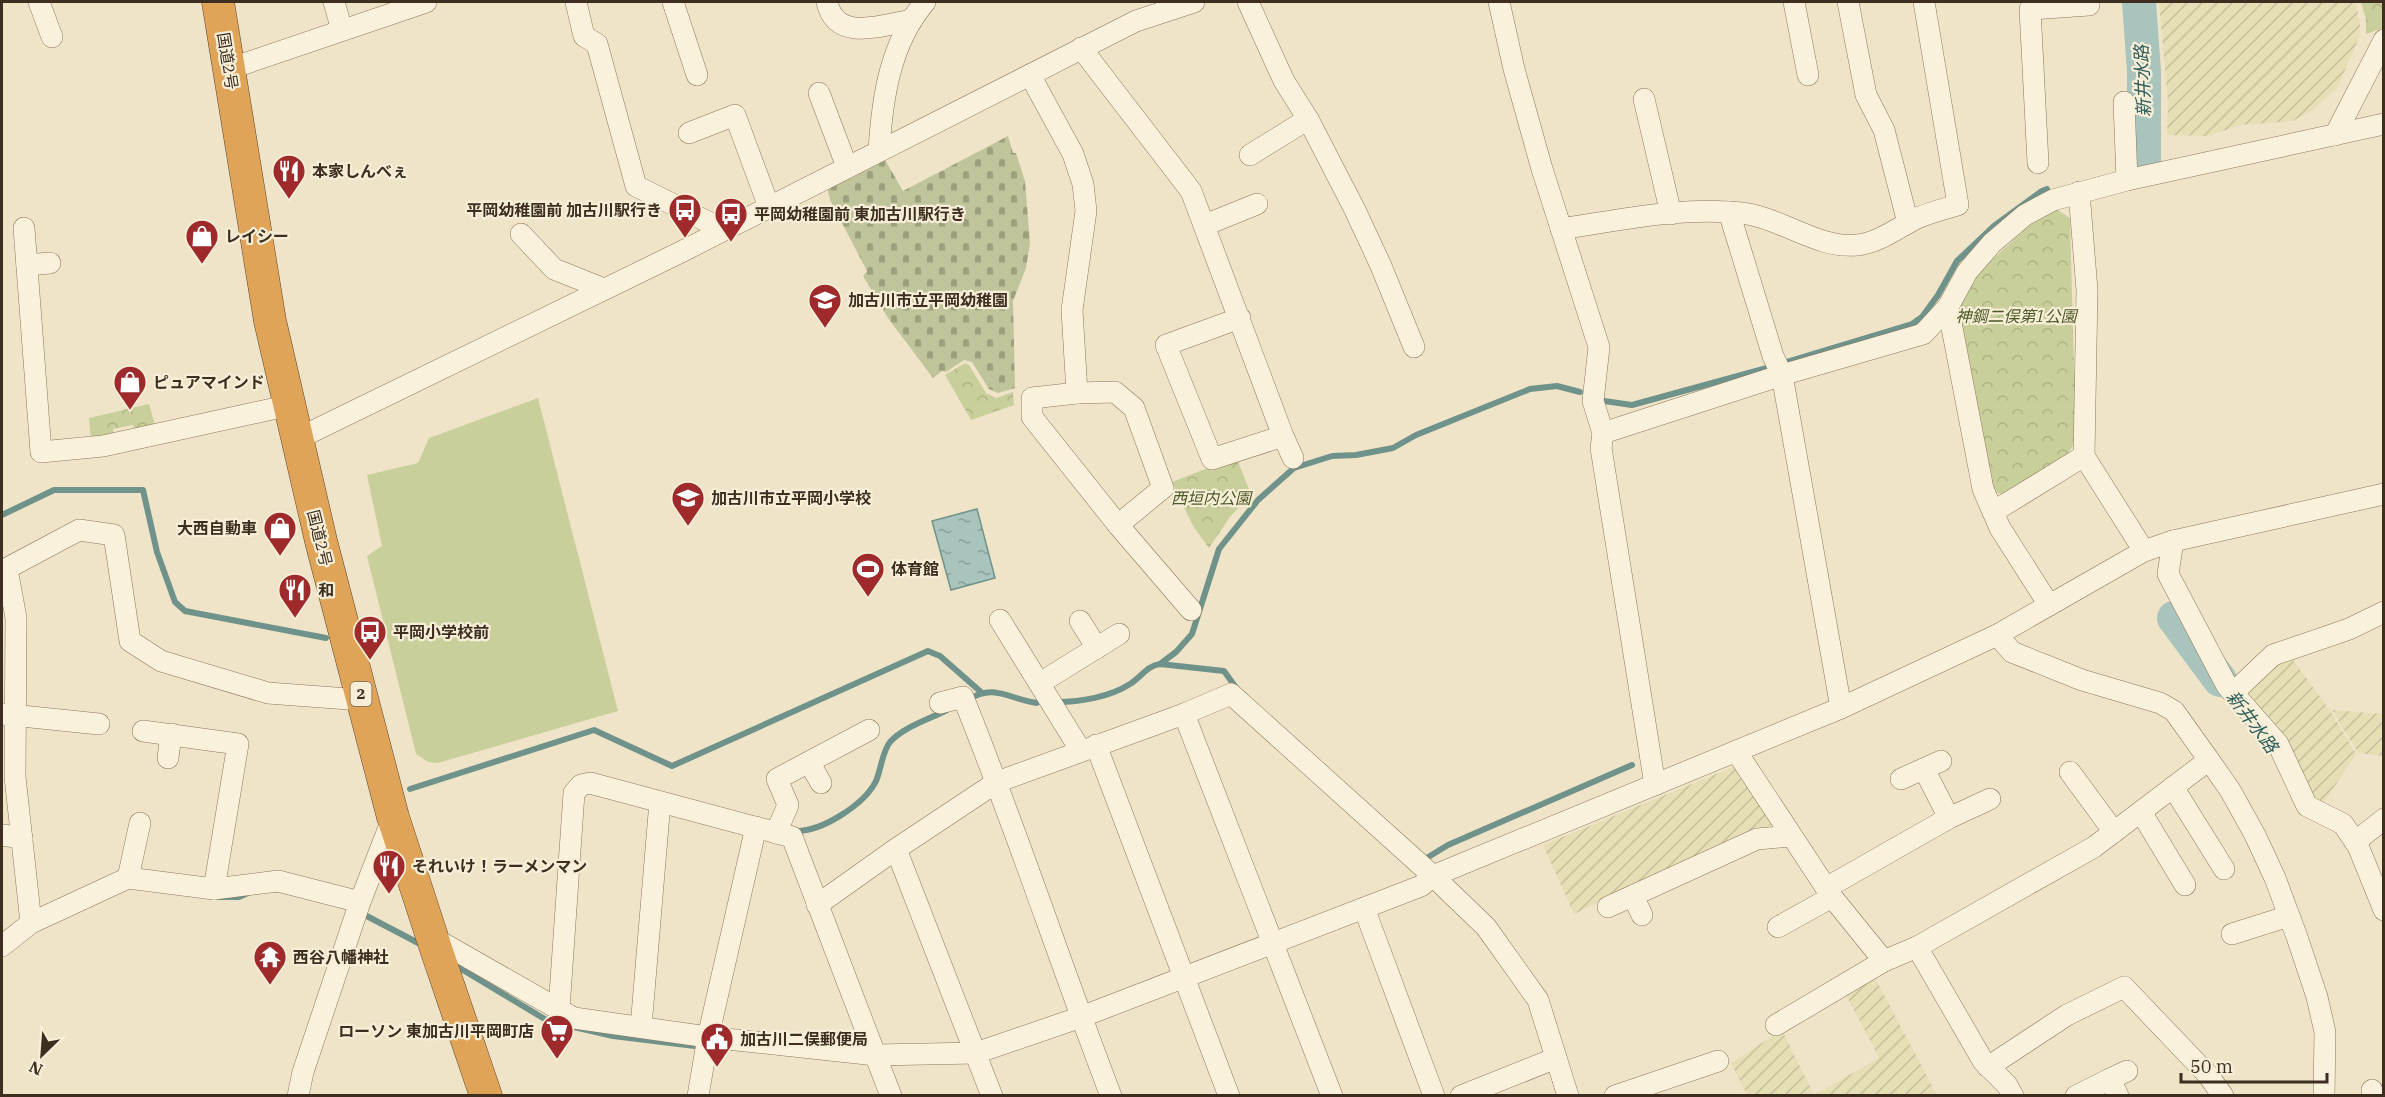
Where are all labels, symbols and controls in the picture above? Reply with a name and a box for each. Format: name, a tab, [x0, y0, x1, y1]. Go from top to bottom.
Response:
street label: 国道2号	[214, 31, 242, 91]
water label: 新井水路	[2130, 43, 2155, 117]
restaurant icon: 本家しんべぇ	[271, 153, 307, 200]
place label: 本家しんべぇ	[312, 161, 408, 181]
bus stop icon: 平岡幼稚園前 加古川駅行き	[667, 192, 703, 239]
bus stop icon: 平岡幼稚園前 東加古川駅行き	[713, 196, 749, 243]
place label: 平岡幼稚園前 加古川駅行き	[466, 200, 662, 220]
place label: 平岡幼稚園前 東加古川駅行き	[754, 204, 966, 224]
shop icon: レイシー	[184, 218, 220, 265]
place label: レイシー	[225, 226, 289, 246]
school or university icon: 加古川市立平岡幼稚園	[807, 282, 843, 329]
place label: 加古川市立平岡幼稚園	[848, 290, 1008, 310]
park label: 神鋼二俣第1公園	[1956, 306, 2078, 326]
shop icon: ピュアマインド	[112, 364, 148, 411]
place label: ピュアマインド	[153, 372, 265, 392]
school or university icon: 加古川市立平岡小学校	[670, 480, 706, 527]
place label: 加古川市立平岡小学校	[711, 488, 871, 508]
park label: 西垣内公園	[1171, 488, 1253, 508]
street label: 国道2号	[303, 508, 337, 568]
shop icon: 大西自動車	[262, 510, 298, 557]
place label: 大西自動車	[177, 518, 257, 538]
sports icon: 体育館	[850, 551, 886, 598]
place label: 体育館	[891, 559, 939, 579]
restaurant icon: 和	[277, 572, 313, 619]
place label: 和	[318, 580, 334, 600]
bus stop icon: 平岡小学校前	[352, 614, 388, 661]
place label: 平岡小学校前	[393, 622, 489, 642]
road number: 2	[350, 682, 372, 706]
water label: 新井水路	[2222, 686, 2284, 759]
restaurant icon: それいけ！ラーメンマン	[371, 848, 407, 895]
place label: それいけ！ラーメンマン	[412, 856, 587, 876]
temple icon: 西谷八幡神社	[252, 939, 288, 986]
place label: 西谷八幡神社	[293, 947, 389, 967]
supermarket icon: ローソン 東加古川平岡町店	[539, 1013, 575, 1060]
place label: ローソン 東加古川平岡町店	[338, 1021, 534, 1041]
public building icon: 加古川二俣郵便局	[699, 1021, 735, 1068]
north arrow	[12, 1025, 72, 1085]
place label: 加古川二俣郵便局	[740, 1029, 868, 1049]
scale bar	[2181, 1046, 2326, 1084]
text: 50 m	[2190, 1055, 2233, 1078]
text: N	[26, 1057, 46, 1080]

